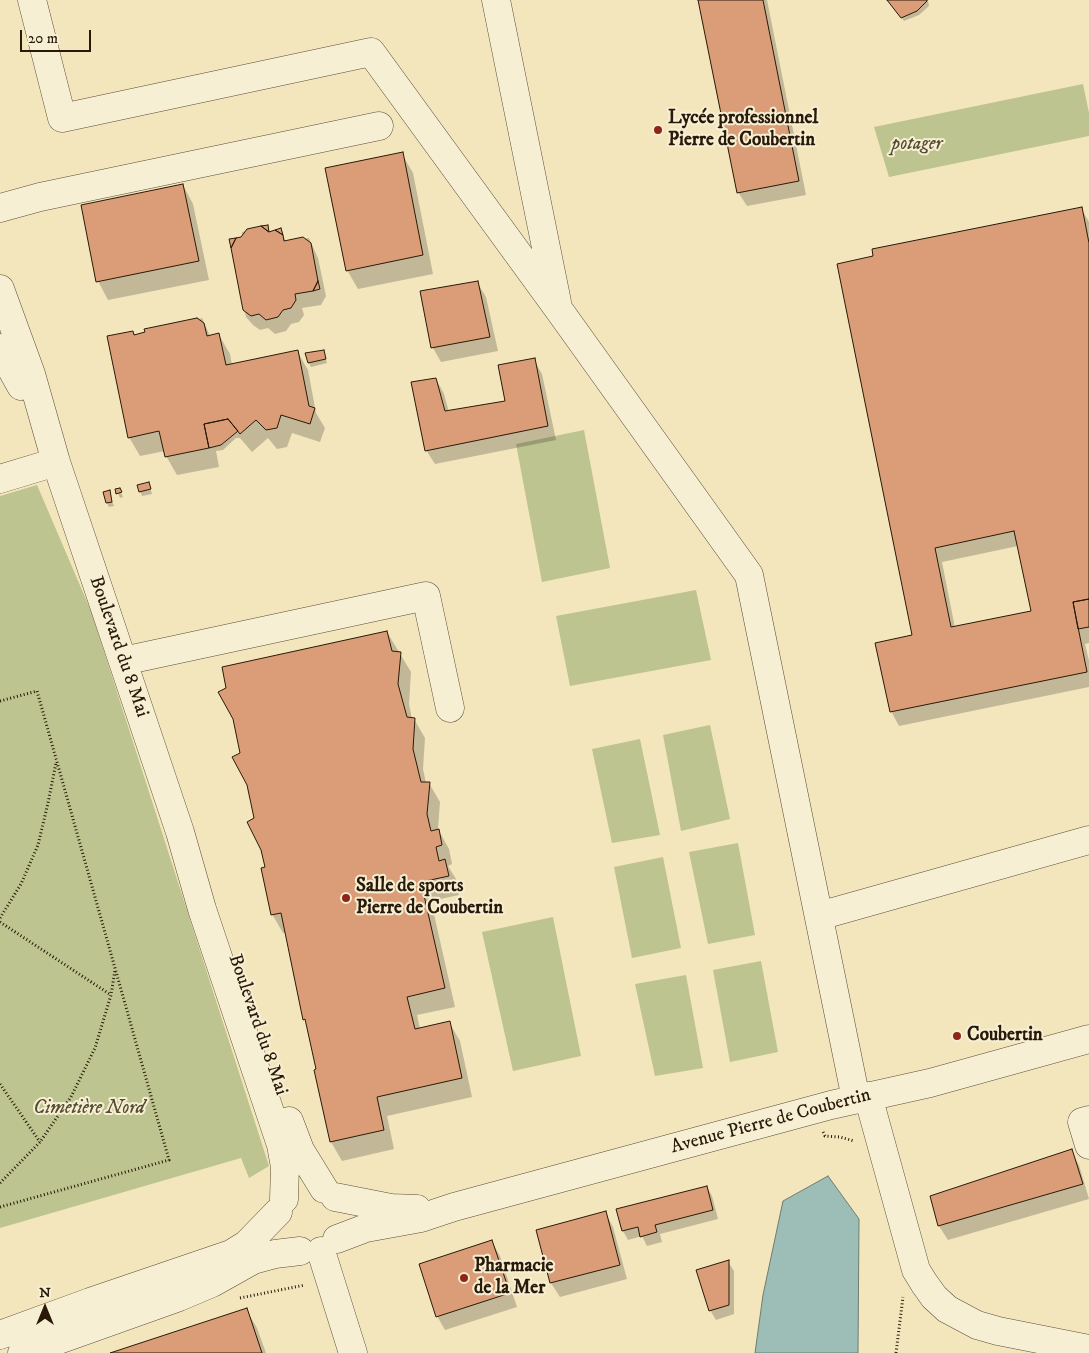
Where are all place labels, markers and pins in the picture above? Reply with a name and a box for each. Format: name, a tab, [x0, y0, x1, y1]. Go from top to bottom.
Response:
place label: Lycée professionnel Pierre de Coubertin	[668, 108, 818, 152]
marker: Lycée professionnel Pierre de Coubertin	[652, 124, 664, 136]
place label: Salle de sports Pierre de Coubertin	[356, 876, 503, 920]
marker: Salle de sports Pierre de Coubertin	[340, 892, 352, 904]
place label: Coubertin	[967, 1025, 1043, 1047]
marker: Coubertin	[951, 1030, 963, 1042]
place label: Pharmacie de la Mer	[474, 1256, 553, 1300]
marker: Pharmacie de la Mer	[458, 1272, 470, 1284]

